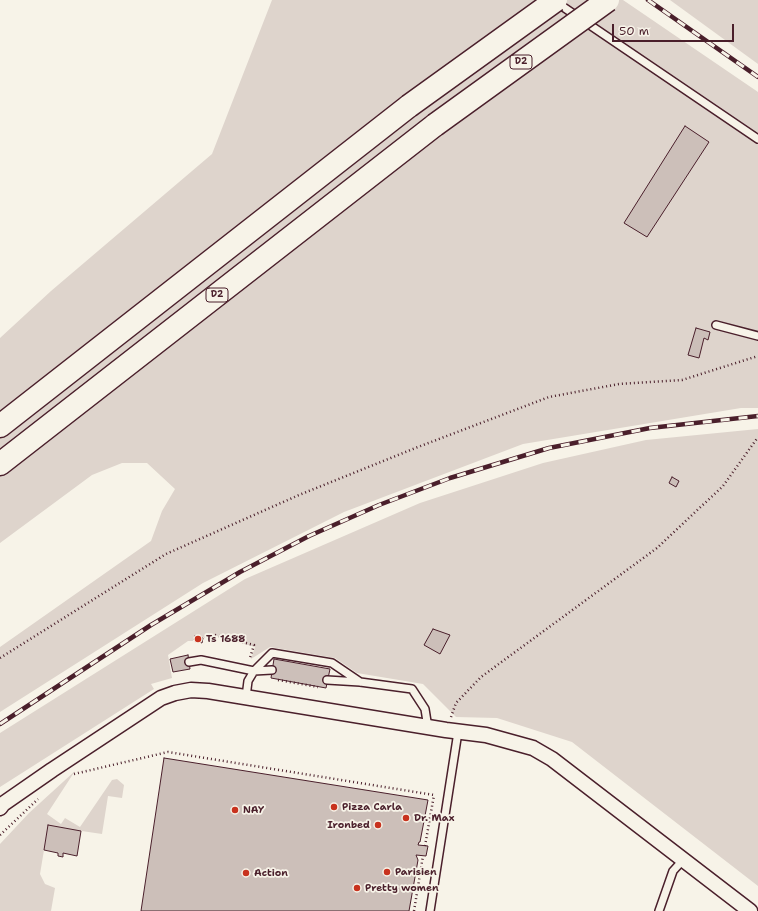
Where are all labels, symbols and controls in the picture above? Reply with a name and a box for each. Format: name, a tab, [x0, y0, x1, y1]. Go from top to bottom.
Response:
scale bar	[614, 16, 736, 42]
text: 50 m	[619, 23, 649, 39]
road number: D2	[510, 55, 532, 69]
road number: D2	[206, 288, 228, 302]
place label: Ts 1688	[206, 633, 245, 645]
marker: Ts 1688	[193, 634, 203, 644]
place label: Pizza Carla	[342, 801, 402, 813]
marker: Pizza Carla	[329, 802, 339, 812]
place label: NAY	[243, 804, 264, 816]
marker: NAY	[230, 805, 240, 815]
place label: Dr. Max	[414, 812, 454, 824]
marker: Dr. Max	[401, 813, 411, 823]
place label: Ironbed	[327, 819, 370, 831]
marker: Ironbed	[373, 820, 383, 830]
place label: Parisien	[395, 866, 437, 878]
place label: Action	[254, 867, 288, 879]
marker: Parisien	[382, 867, 392, 877]
marker: Action	[241, 868, 251, 878]
place label: Pretty women	[365, 882, 439, 894]
marker: Pretty women	[352, 883, 362, 893]

